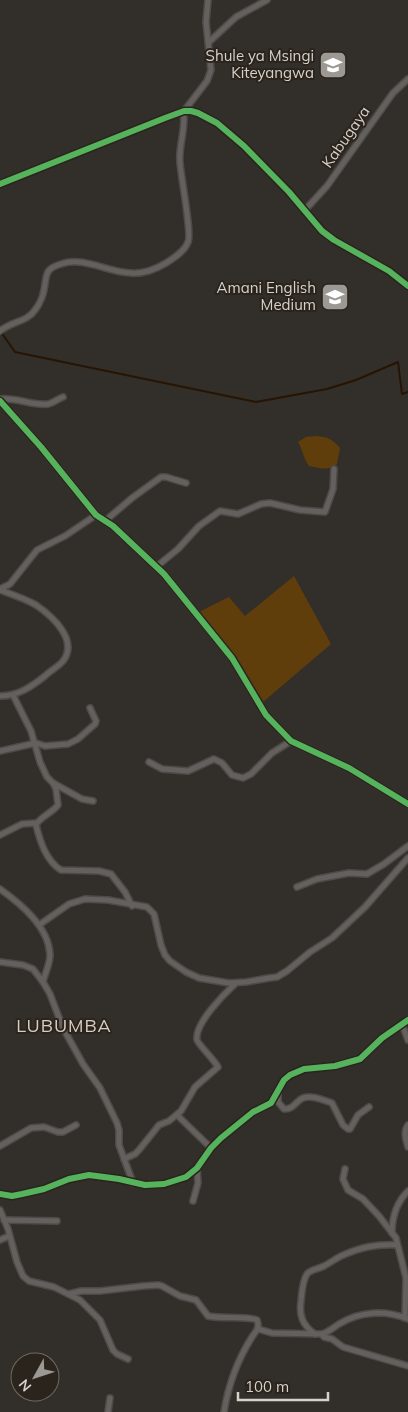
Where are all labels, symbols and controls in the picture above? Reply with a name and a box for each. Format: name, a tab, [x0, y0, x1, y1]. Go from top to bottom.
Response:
place label: Shule ya Msingi Kiteyangwa	[206, 46, 314, 82]
school or university icon: Shule ya Msingi Kiteyangwa	[318, 50, 348, 80]
street label: Kabugaya	[317, 102, 374, 171]
place label: Amani English Medium	[217, 278, 316, 314]
school or university icon: Amani English Medium	[320, 282, 350, 312]
district label: LUBUMBA	[16, 1014, 112, 1037]
north arrow	[10, 1352, 60, 1402]
scale bar	[238, 1370, 328, 1402]
text: N	[15, 1376, 35, 1395]
text: 100 m	[245, 1377, 289, 1396]

